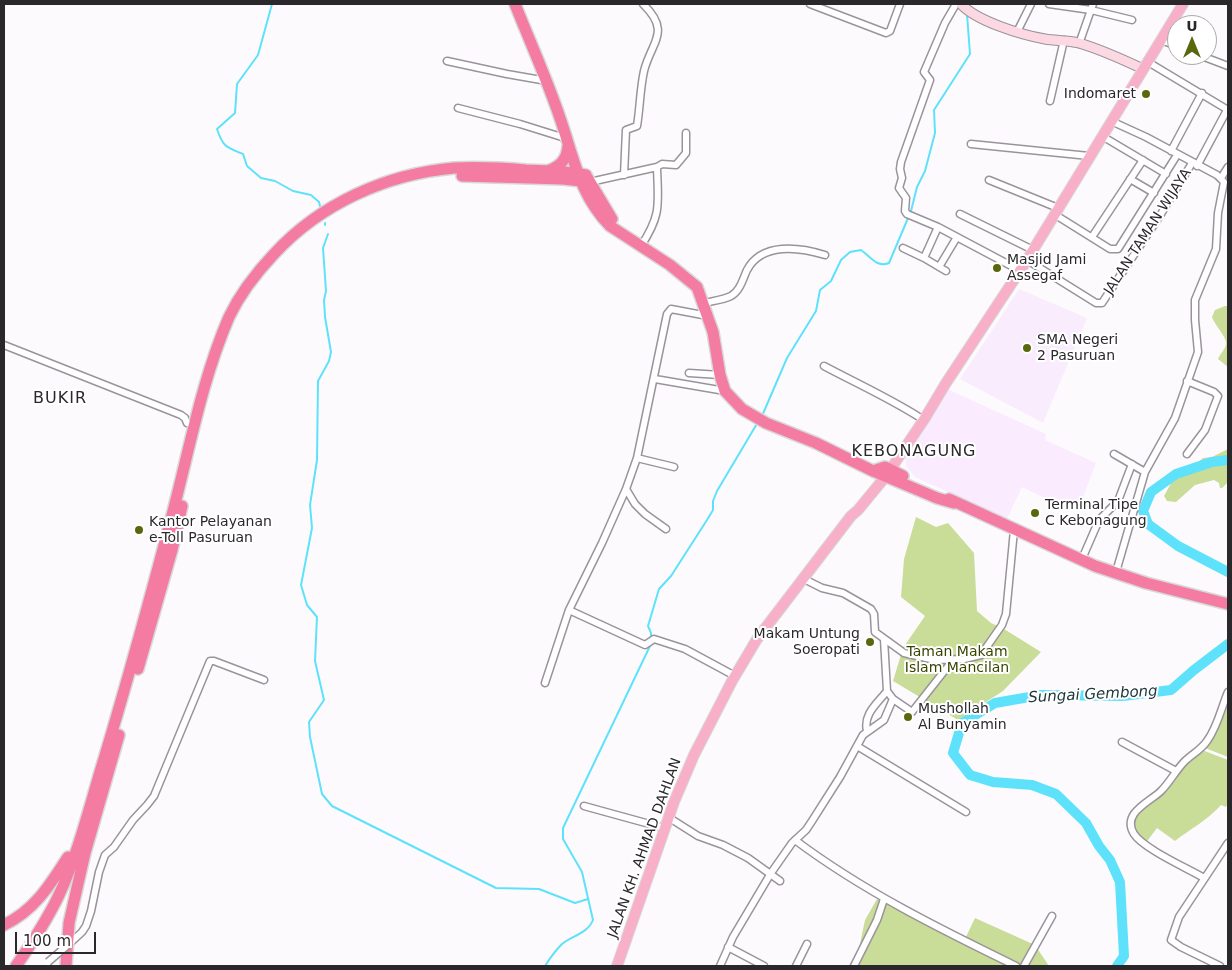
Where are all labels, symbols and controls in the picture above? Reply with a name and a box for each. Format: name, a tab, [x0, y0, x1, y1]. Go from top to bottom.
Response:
north arrow	[1167, 15, 1217, 65]
text: U	[1186, 18, 1198, 34]
place label: Indomaret	[1064, 86, 1136, 102]
marker: Indomaret	[1140, 88, 1152, 100]
street label: JALAN TAMAN WIJAYA	[1101, 166, 1195, 298]
place label: Masjid Jami Assegaf	[1007, 252, 1086, 284]
marker: Masjid Jami Assegaf	[991, 262, 1003, 274]
place label: SMA Negeri 2 Pasuruan	[1037, 332, 1118, 364]
marker: SMA Negeri 2 Pasuruan	[1021, 342, 1033, 354]
district label: BUKIR	[32, 389, 88, 409]
district label: KEBONAGUNG	[850, 442, 978, 462]
place label: Terminal Tipe C Kebonagung	[1045, 497, 1147, 530]
marker: Terminal Tipe C Kebonagung	[1029, 507, 1041, 519]
place label: Kantor Pelayanan e-Toll Pasuruan	[149, 514, 272, 546]
marker: Kantor Pelayanan e-Toll Pasuruan	[133, 524, 145, 536]
place label: Makam Untung Soeropati	[754, 626, 860, 658]
marker: Makam Untung Soeropati	[864, 636, 876, 648]
park label: Taman Makam Islam Mancilan	[905, 644, 1009, 676]
water label: Sungai Gembong	[1028, 683, 1158, 707]
place label: Mushollah Al Bunyamin	[918, 701, 1007, 734]
marker: Mushollah Al Bunyamin	[902, 711, 914, 723]
street label: JALAN KH. AHMAD DAHLAN	[605, 756, 685, 940]
scale bar	[18, 922, 99, 954]
text: 100 m	[23, 932, 71, 950]

